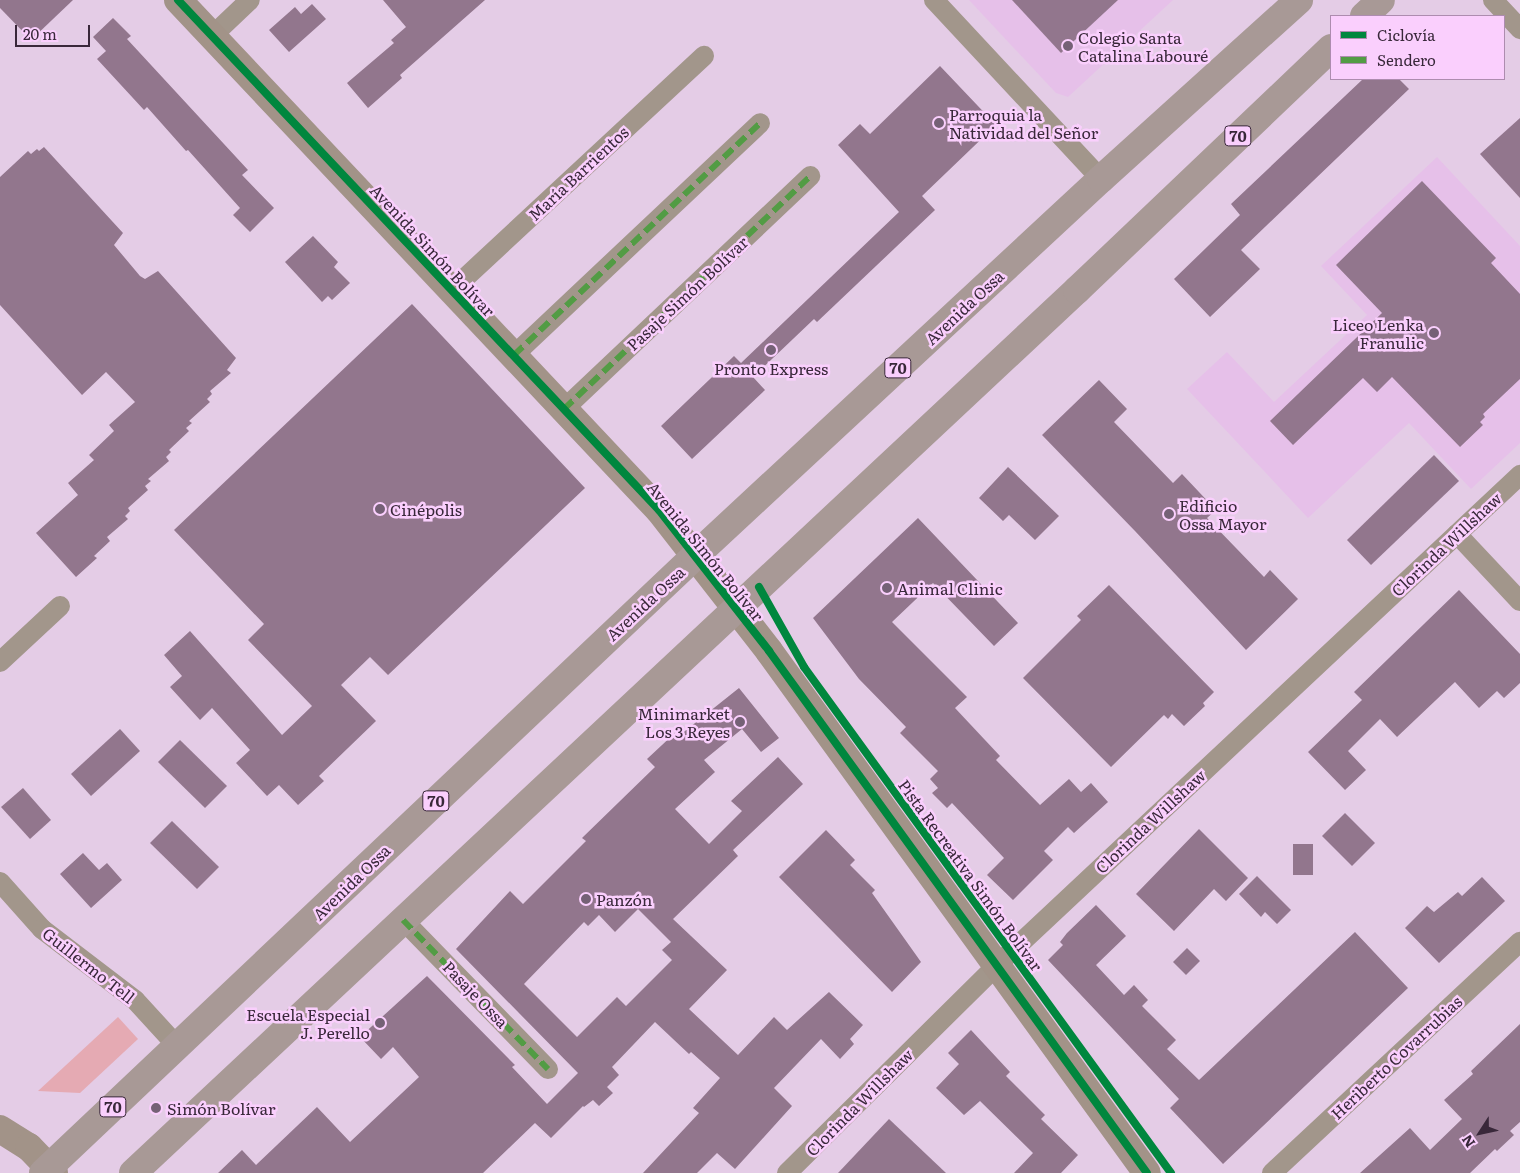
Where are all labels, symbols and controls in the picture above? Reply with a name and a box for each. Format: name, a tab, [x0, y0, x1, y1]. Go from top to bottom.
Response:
scale bar	[18, 15, 92, 47]
legend	[1330, 15, 1505, 80]
text: 20 m	[23, 22, 57, 45]
text: Ciclovía	[1377, 23, 1435, 46]
place label: Colegio Santa Catalina Labouré	[1078, 27, 1208, 65]
marker: Colegio Santa Catalina Labouré	[1062, 40, 1074, 52]
text: Sendero	[1377, 48, 1436, 71]
place label: Parroquia la Natividad del Señor	[949, 104, 1098, 142]
marker: Parroquia la Natividad del Señor	[933, 117, 945, 129]
street label: María Barrientos	[524, 122, 632, 224]
road number: 70	[1224, 124, 1252, 148]
street label: Avenida Simón Bolívar	[367, 180, 499, 320]
street label: Pasaje Simón Bolívar	[622, 232, 752, 354]
street label: Avenida Ossa	[921, 266, 1007, 348]
place label: Liceo Lenka Franulic	[1332, 314, 1424, 352]
marker: Liceo Lenka Franulic	[1428, 327, 1440, 339]
marker: Pronto Express	[765, 344, 777, 356]
road number: 70	[884, 356, 912, 380]
place label: Pronto Express	[714, 358, 828, 378]
street label: Avenida Simón Bolívar	[644, 478, 768, 624]
street label: Clorinda Willshaw	[1387, 488, 1505, 600]
place label: Edificio Ossa Mayor	[1179, 495, 1267, 533]
place label: Cinépolis	[390, 499, 462, 519]
marker: Cinépolis	[374, 503, 386, 515]
marker: Edificio Ossa Mayor	[1163, 508, 1175, 520]
street label: Avenida Ossa	[602, 562, 688, 644]
place label: Animal Clinic	[897, 578, 1003, 598]
marker: Animal Clinic	[881, 582, 893, 594]
place label: Minimarket Los 3 Reyes	[638, 703, 730, 741]
marker: Minimarket Los 3 Reyes	[734, 716, 746, 728]
street label: Clorinda Willshaw	[1091, 765, 1209, 877]
street label: Pista Recreativa Simón Bolívar	[895, 775, 1047, 975]
road number: 70	[422, 788, 450, 814]
street label: Avenida Ossa	[308, 840, 394, 924]
place label: Panzón	[596, 889, 652, 909]
marker: Panzón	[580, 893, 592, 905]
street label: Guillermo Tell	[39, 923, 139, 1007]
street label: Pasaje Ossa	[439, 957, 513, 1031]
street label: Heriberto Covarrubias	[1327, 991, 1465, 1123]
place label: Escuela Especial J. Perello	[246, 1004, 370, 1042]
marker: Escuela Especial J. Perello	[374, 1017, 386, 1029]
street label: Clorinda Willshaw	[802, 1045, 916, 1159]
road number: 70	[99, 1094, 127, 1120]
place label: Simón Bolívar	[167, 1098, 275, 1118]
marker: Simón Bolívar	[149, 1101, 163, 1115]
north arrow	[1455, 1108, 1505, 1158]
text: N	[1456, 1131, 1479, 1152]

